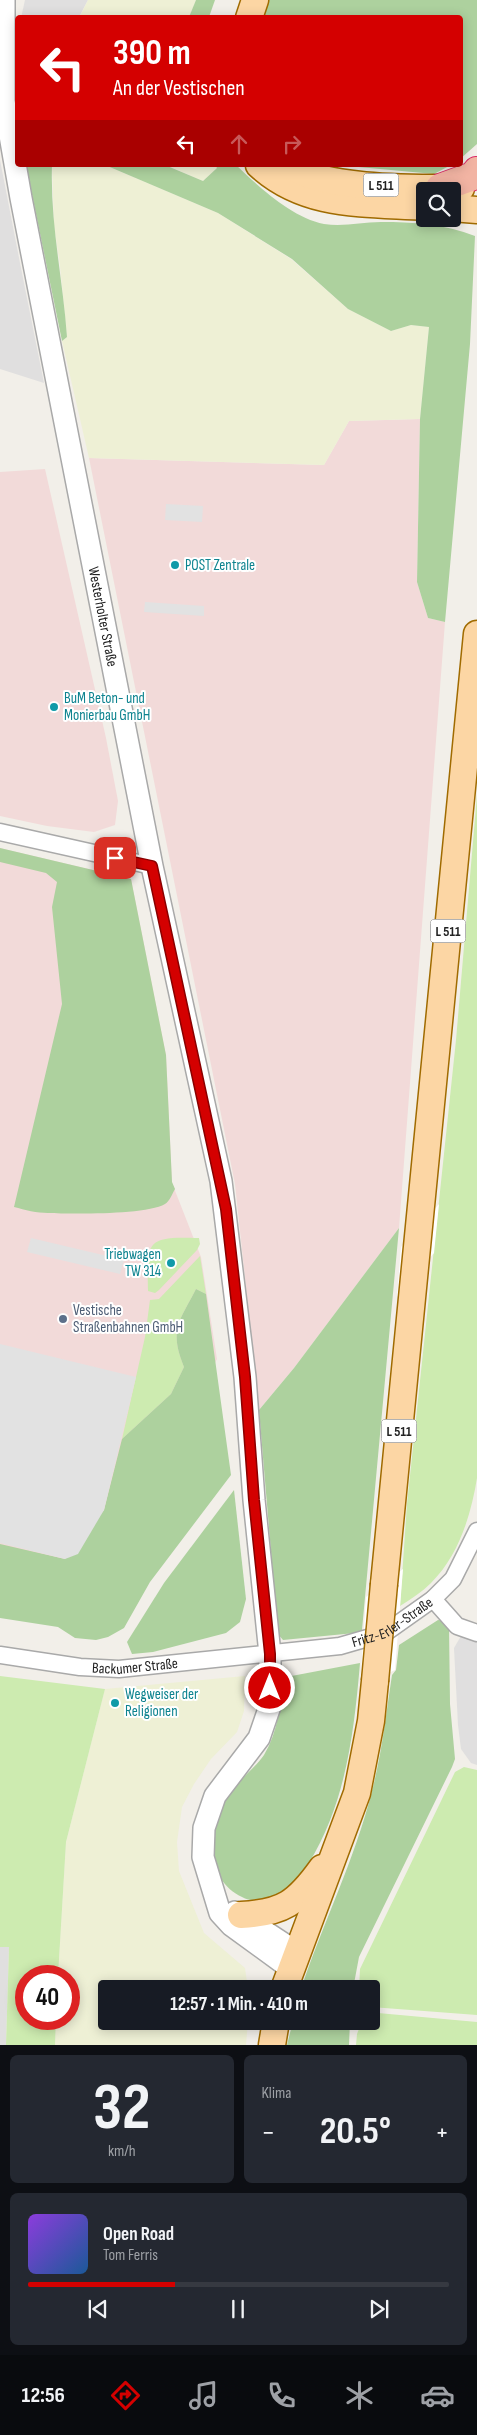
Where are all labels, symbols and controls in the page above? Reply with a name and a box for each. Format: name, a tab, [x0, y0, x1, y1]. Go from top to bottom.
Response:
text: 390 m	[113, 32, 191, 75]
icon: left	[30, 35, 95, 100]
text: An der Vestischen	[113, 75, 245, 102]
icon: left	[172, 130, 200, 158]
icon: ahead	[225, 130, 253, 158]
icon: right	[278, 130, 306, 158]
road number: L 511	[364, 174, 398, 196]
map controls	[416, 182, 461, 227]
button: search	[416, 182, 461, 227]
place label: POST Zentrale	[185, 556, 255, 575]
marker: POST Zentrale	[169, 559, 181, 571]
street label: Westerholter Straße	[83, 565, 122, 668]
place label: BuM Beton- und Monierbau GmbH	[64, 689, 150, 725]
marker: BuM Beton- und Monierbau GmbH	[48, 701, 60, 713]
pin	[94, 837, 136, 879]
icon: arrive	[101, 844, 129, 872]
road number: L 511	[430, 919, 466, 942]
place label: Triebwagen TW 314	[104, 1245, 161, 1281]
marker: Triebwagen TW 314	[165, 1257, 177, 1269]
place label: Vestische Straßenbahnen GmbH	[73, 1301, 183, 1337]
marker: Vestische Straßenbahnen GmbH	[57, 1313, 69, 1325]
road number: L 511	[382, 1420, 416, 1442]
street label: Fritz-Erler-Straße	[350, 1593, 437, 1652]
street label: Backumer Straße	[92, 1654, 179, 1679]
position arrow	[243, 1661, 295, 1713]
place label: Wegweiser der Religionen	[125, 1685, 199, 1721]
marker: Wegweiser der Religionen	[109, 1697, 121, 1709]
speed limit sign: 40	[15, 1965, 80, 2030]
text: 12:57 · 1 Min. · 410 m	[170, 1993, 308, 2016]
text: 32	[93, 2070, 151, 2148]
text: Klima	[262, 2084, 292, 2103]
text: 20.5°	[320, 2109, 391, 2154]
text: −	[262, 2116, 275, 2149]
text: +	[435, 2116, 449, 2149]
text: km/h	[108, 2142, 136, 2161]
text: Open Road	[103, 2223, 174, 2246]
text: Tom Ferris	[103, 2246, 158, 2265]
icon: previous	[84, 2295, 112, 2323]
icon: pause	[224, 2295, 252, 2323]
icon: next	[365, 2295, 393, 2323]
icon: directions	[108, 2378, 143, 2413]
icon: music	[186, 2378, 221, 2413]
icon: phone	[264, 2378, 299, 2413]
icon: climate	[342, 2378, 377, 2413]
icon: car	[420, 2378, 455, 2413]
text: 12:56	[22, 2382, 65, 2409]

